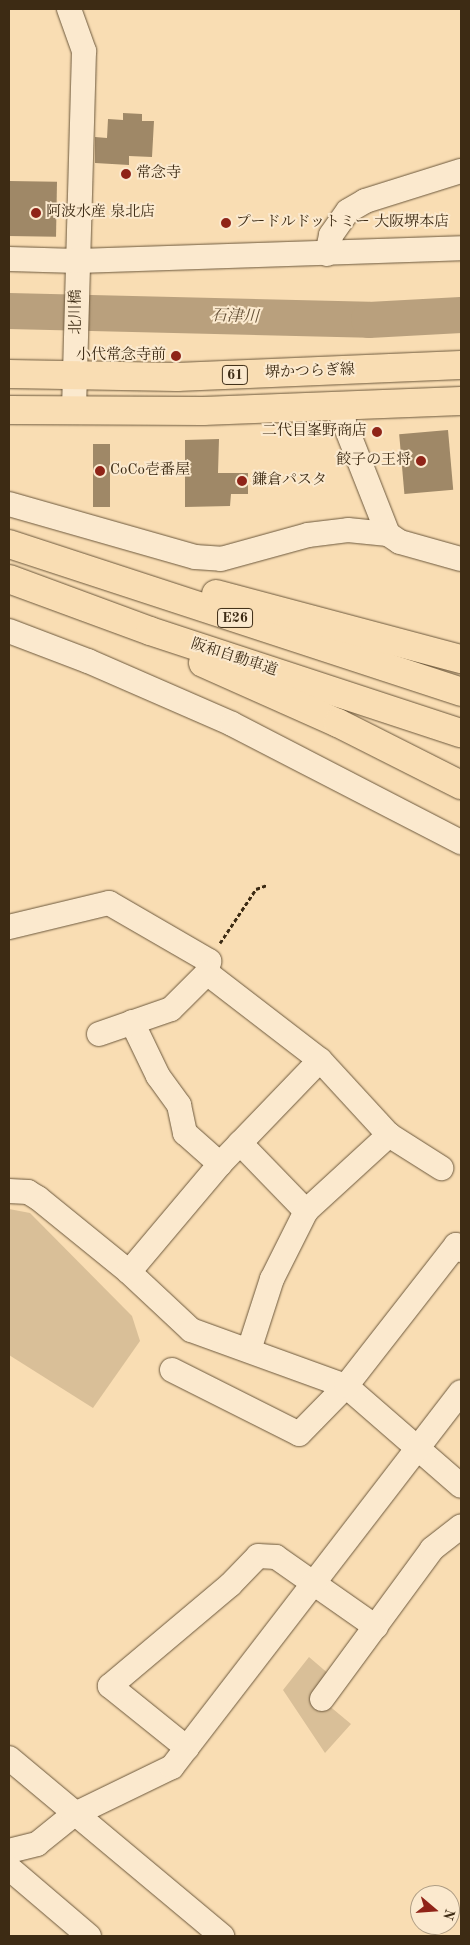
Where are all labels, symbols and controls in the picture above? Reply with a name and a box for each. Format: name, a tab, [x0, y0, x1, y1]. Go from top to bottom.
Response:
place label: 常念寺	[136, 165, 181, 183]
marker: 常念寺	[120, 168, 132, 180]
place label: 阿波水産 泉北店	[46, 204, 155, 222]
marker: 阿波水産 泉北店	[30, 207, 42, 219]
place label: プードルドットミー 大阪堺本店	[236, 214, 450, 232]
marker: プードルドットミー 大阪堺本店	[220, 217, 232, 229]
street label: 北川橋	[68, 290, 86, 334]
water label: 石津川	[211, 307, 259, 327]
place label: 小代常念寺前	[76, 347, 166, 365]
marker: 小代常念寺前	[170, 350, 182, 362]
street label: 堺かつらぎ線	[265, 361, 355, 383]
road number: 61	[221, 364, 249, 386]
place label: 二代目峯野商店	[262, 423, 367, 441]
marker: 二代目峯野商店	[371, 426, 383, 438]
place label: 餃子の王将	[336, 452, 411, 470]
marker: 餃子の王将	[415, 455, 427, 467]
place label: CoCo壱番屋	[110, 462, 190, 480]
marker: CoCo壱番屋	[94, 465, 106, 477]
place label: 鎌倉パスタ	[252, 472, 327, 490]
marker: 鎌倉パスタ	[236, 475, 248, 487]
road number: E26	[216, 606, 254, 630]
street label: 阪和自動車道	[188, 636, 280, 680]
north arrow	[410, 1885, 460, 1935]
text: N	[440, 1907, 457, 1922]

